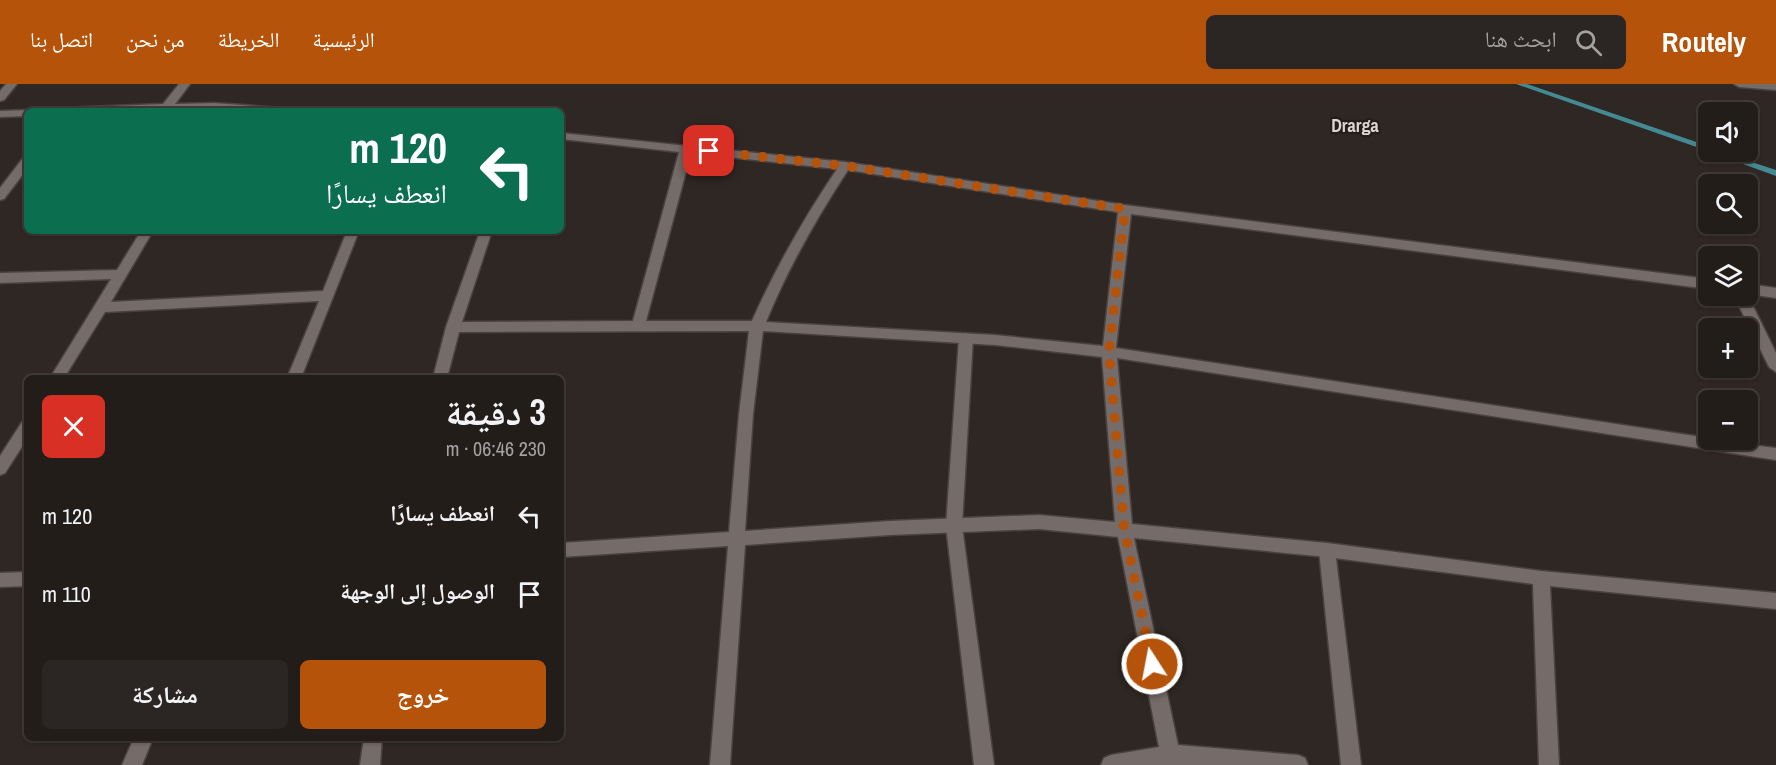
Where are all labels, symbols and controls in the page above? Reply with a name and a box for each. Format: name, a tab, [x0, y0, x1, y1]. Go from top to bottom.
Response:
search box	[1206, 15, 1626, 69]
text: Routely	[1662, 23, 1746, 61]
text: ابحث هنا	[1485, 24, 1557, 54]
text: اتصل بنا	[30, 25, 93, 54]
text: من نحن	[126, 25, 185, 54]
text: الخريطة	[218, 25, 280, 54]
text: الرئيسية	[313, 25, 375, 54]
icon: search	[1572, 26, 1605, 59]
map controls	[1698, 102, 1758, 450]
button: sound	[1698, 102, 1758, 162]
district label: Drarga	[1331, 113, 1380, 138]
text: 120 m	[349, 120, 447, 176]
pin	[683, 125, 734, 176]
icon: left	[468, 132, 546, 210]
icon: arrive	[692, 134, 725, 167]
button: search	[1698, 174, 1758, 234]
text: انعطف يسارًا	[326, 175, 447, 211]
button: layers	[1698, 246, 1758, 306]
button: +	[1698, 318, 1758, 378]
text: 3 دقيقة	[446, 388, 546, 436]
button: −	[1698, 390, 1758, 450]
button: close	[42, 395, 105, 458]
text: 230 m · 06:46	[446, 435, 546, 462]
text: انعطف يسارًا	[390, 498, 495, 528]
icon: left	[513, 500, 546, 533]
text: 120 m	[42, 501, 92, 531]
text: الوصول إلى الوجهة	[340, 576, 495, 606]
icon: arrive	[513, 578, 546, 611]
text: 110 m	[42, 579, 91, 609]
position arrow	[1120, 632, 1184, 696]
button: مشاركة	[42, 660, 288, 729]
button: خروج	[300, 660, 546, 729]

